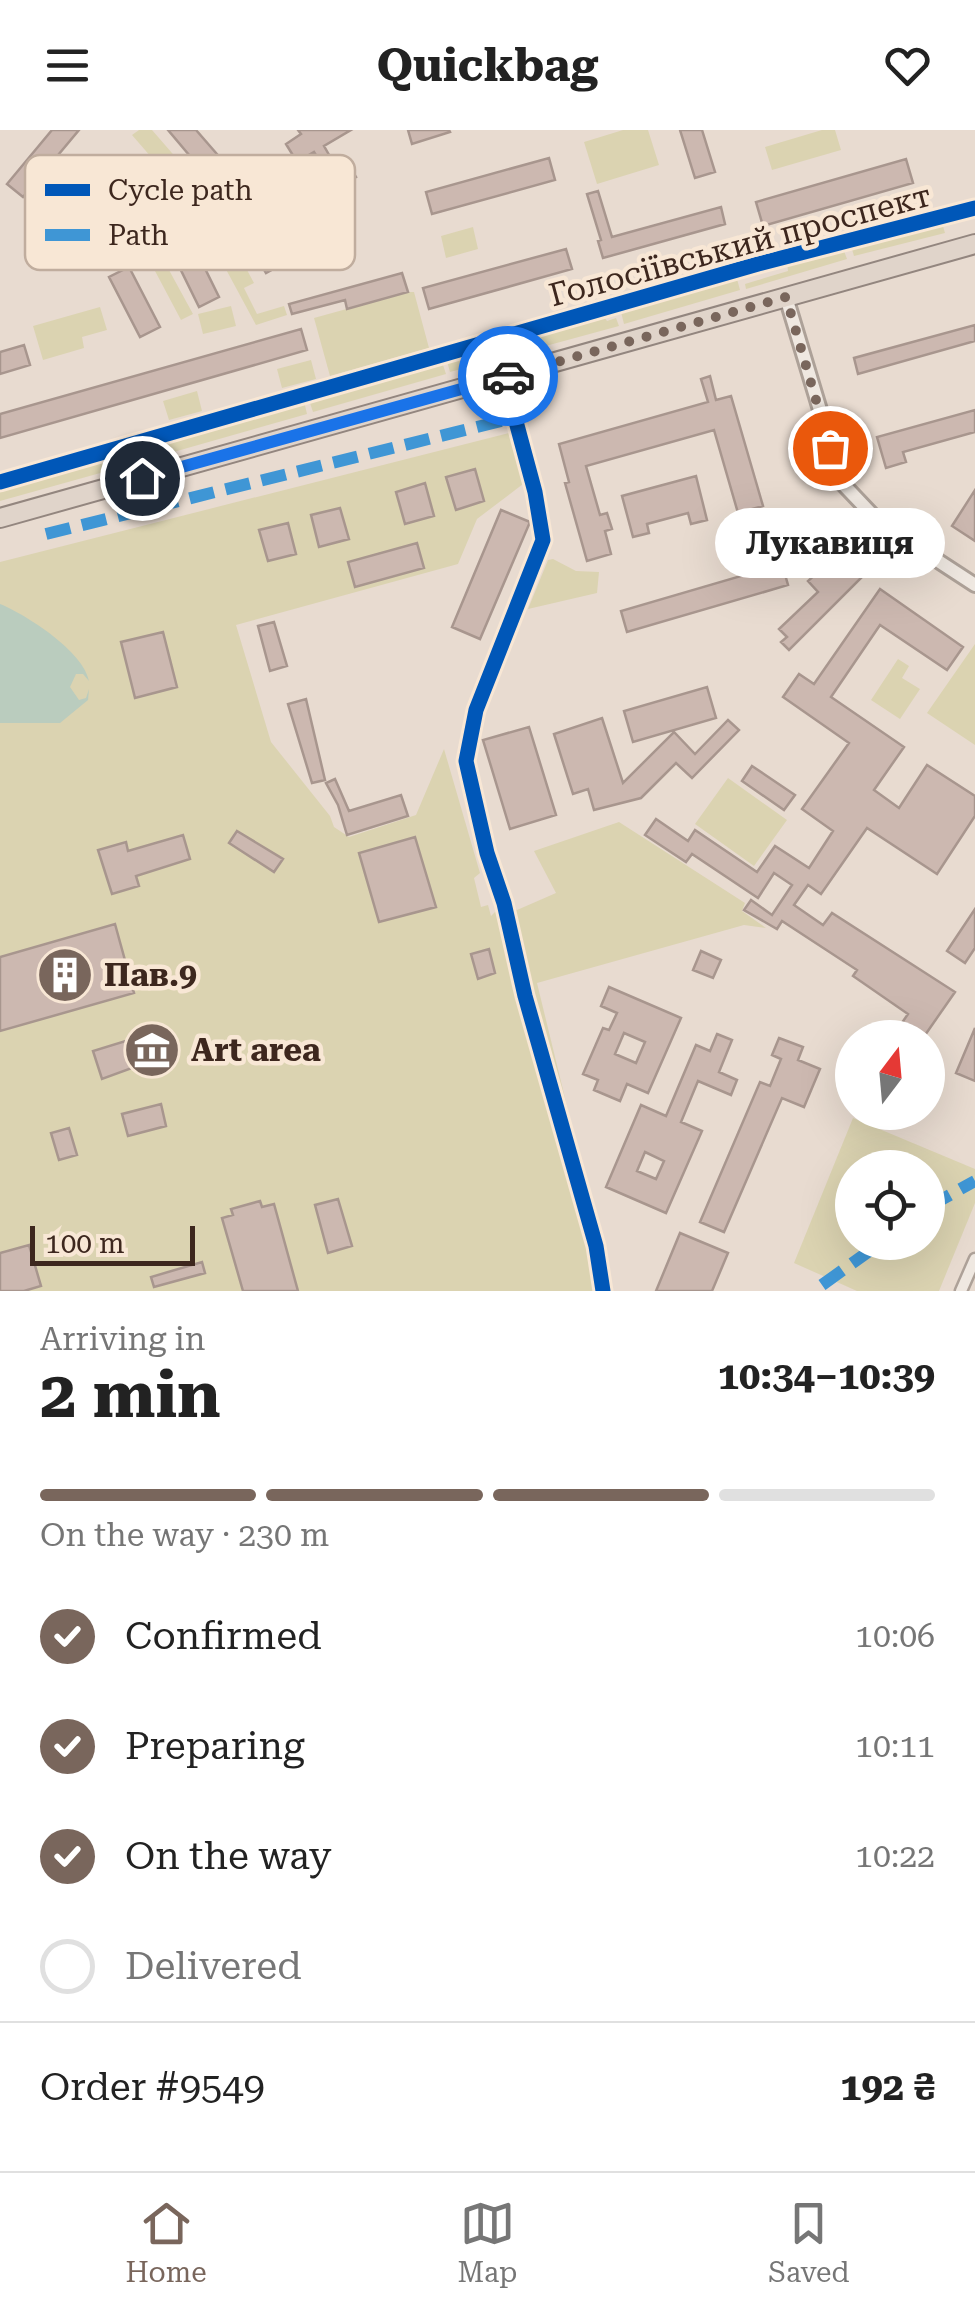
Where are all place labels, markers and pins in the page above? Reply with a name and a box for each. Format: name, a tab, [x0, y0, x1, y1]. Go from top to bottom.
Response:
pin	[788, 406, 873, 491]
pin	[100, 436, 185, 521]
callout: Лукавиця	[715, 508, 945, 578]
building icon: Пав.9	[35, 945, 95, 1005]
place label: Пав.9	[104, 956, 197, 994]
museum icon: Art area	[122, 1020, 182, 1080]
place label: Art area	[191, 1031, 321, 1069]

